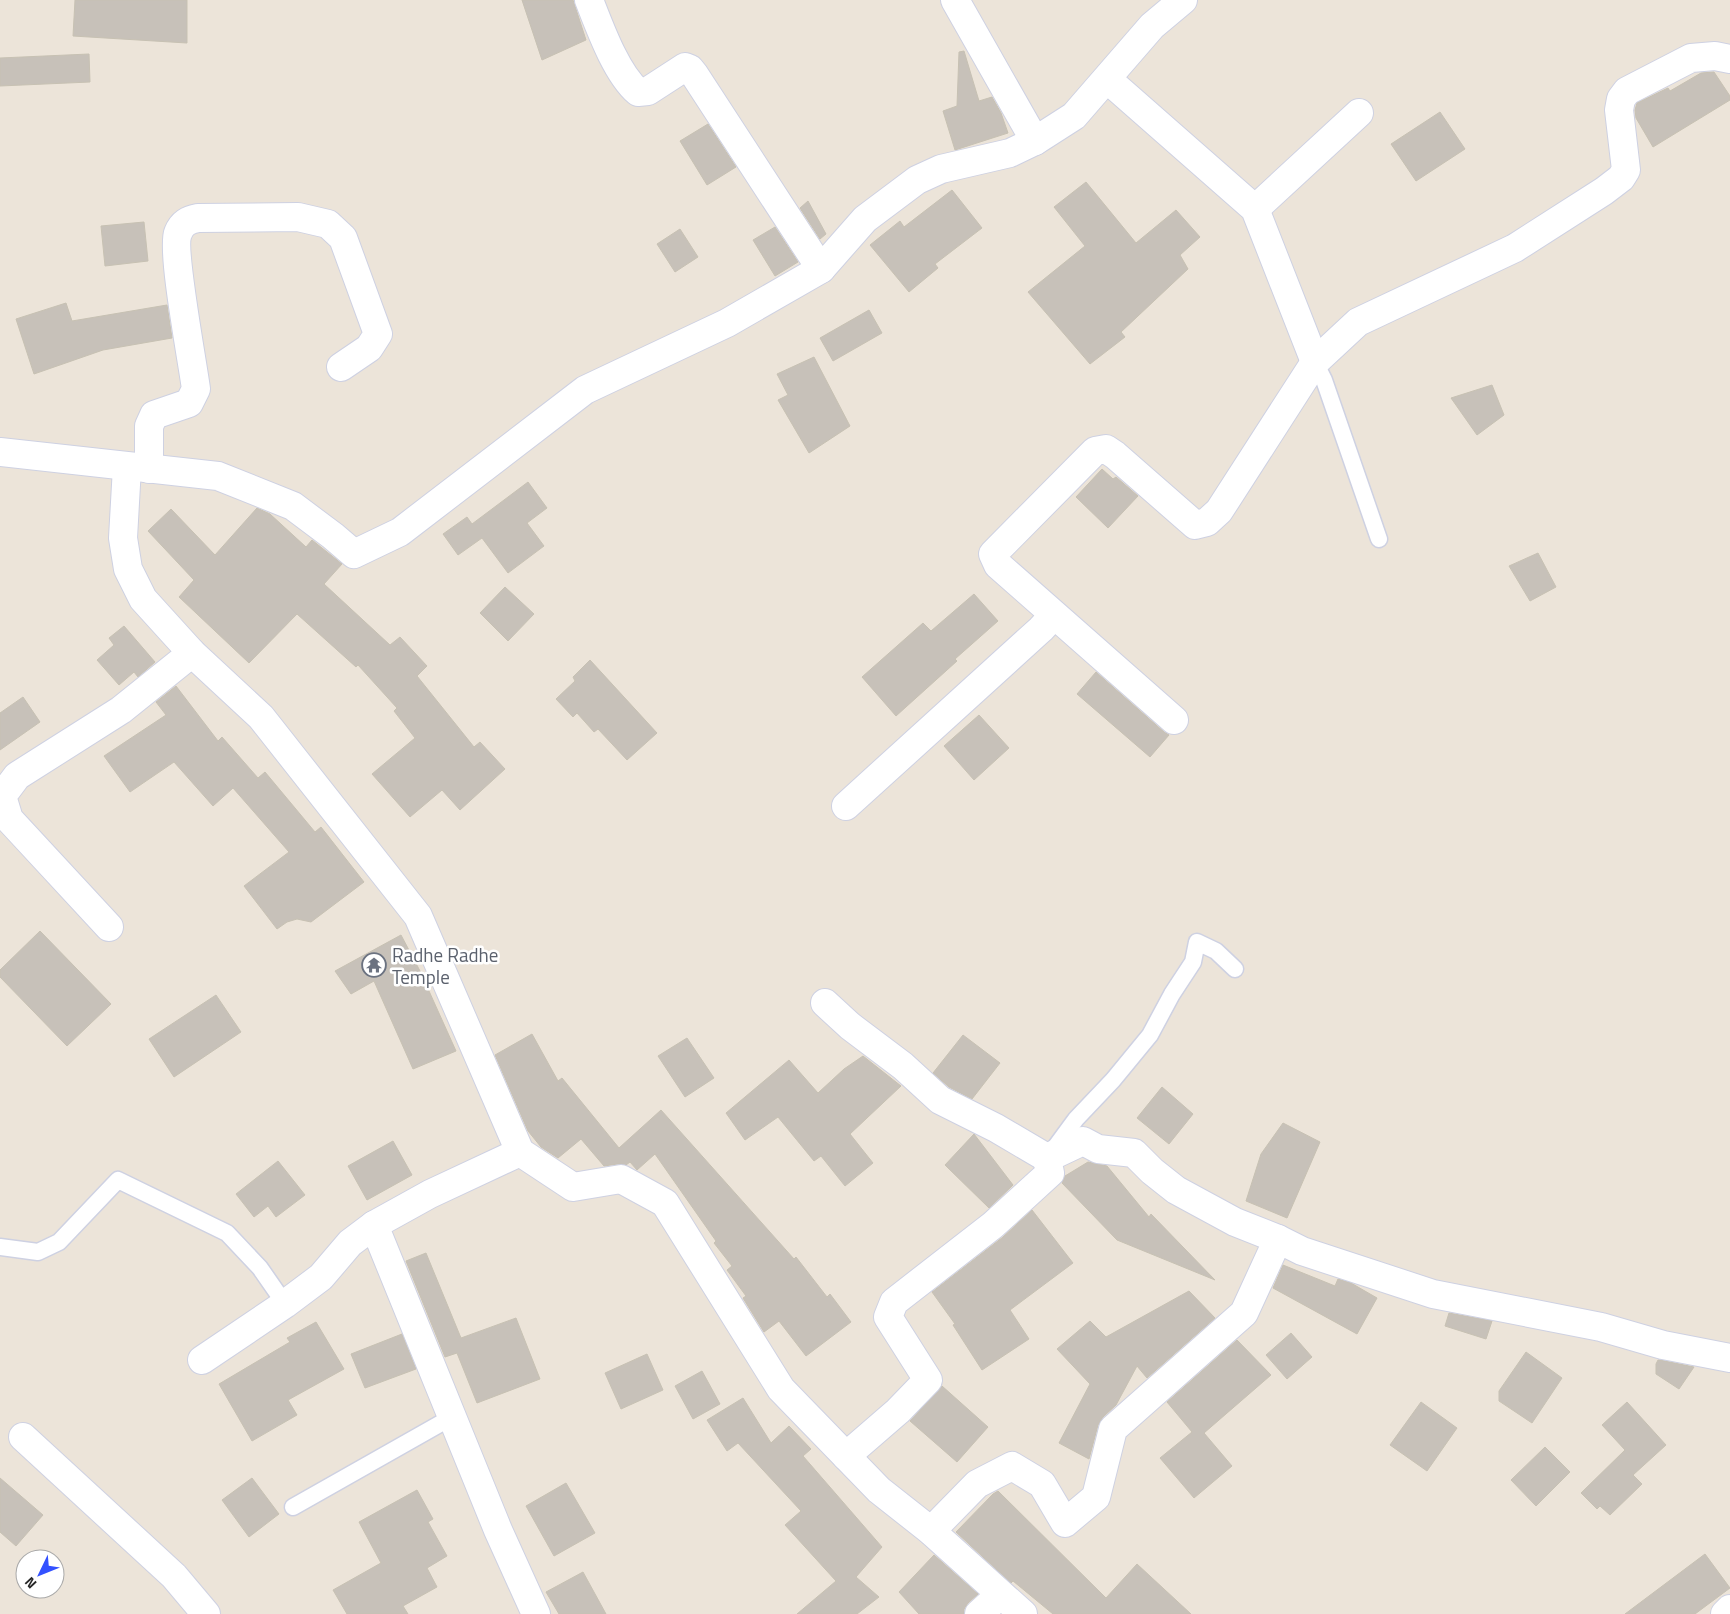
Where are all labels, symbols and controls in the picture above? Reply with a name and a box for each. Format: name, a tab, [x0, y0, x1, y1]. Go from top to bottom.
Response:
place label: Radhe Radhe Temple	[392, 940, 498, 991]
temple icon: Radhe Radhe Temple	[361, 952, 387, 978]
north arrow	[15, 1549, 65, 1599]
text: N	[19, 1572, 41, 1594]

